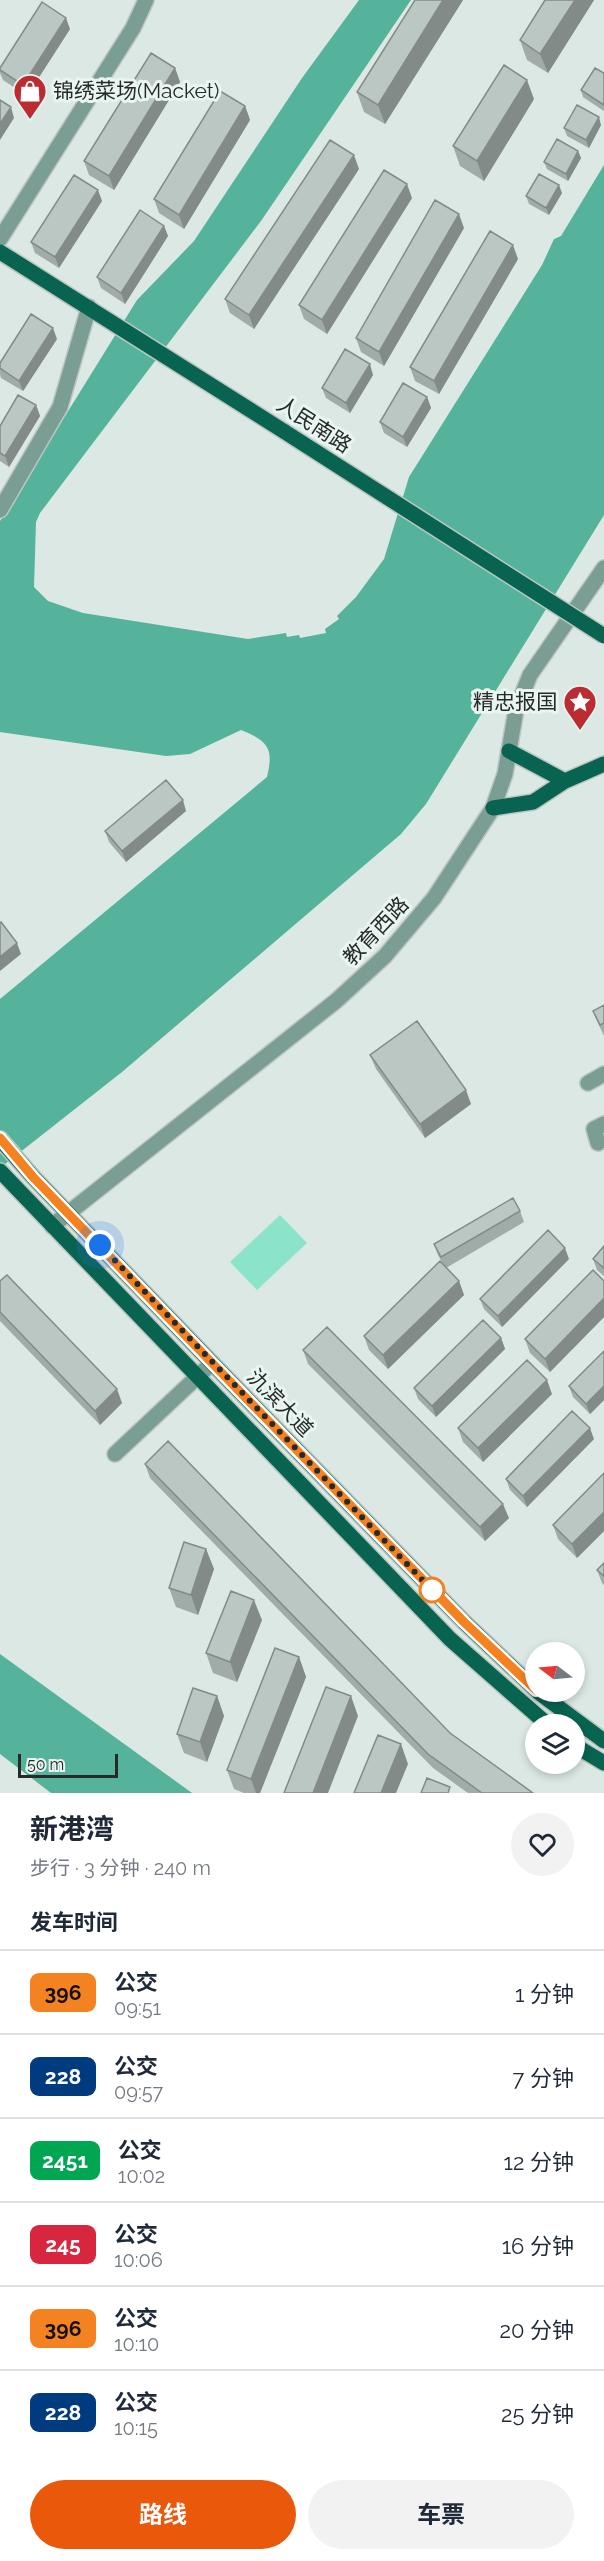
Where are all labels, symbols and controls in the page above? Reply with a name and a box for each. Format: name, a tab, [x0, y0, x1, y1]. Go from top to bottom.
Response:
shop icon: 锦绣菜场(Macket)	[12, 73, 48, 120]
place label: 锦绣菜场(Macket)	[53, 78, 219, 103]
street label: 人民南路	[272, 391, 356, 458]
place icon: 精忠报国	[562, 684, 598, 731]
place label: 精忠报国	[473, 689, 557, 714]
street label: 教育西路	[338, 891, 413, 970]
your location	[85, 1230, 115, 1260]
street label: 氿滨大道	[242, 1364, 319, 1442]
unlabelled marker	[419, 1577, 445, 1603]
north arrow	[525, 1642, 585, 1702]
map controls	[525, 1642, 585, 1774]
button: layers	[525, 1714, 585, 1774]
scale bar	[18, 1751, 118, 1778]
text: 50 m	[27, 1755, 64, 1774]
text: 新港湾	[30, 1813, 114, 1846]
button: heart	[511, 1813, 574, 1876]
text: 步行 · 3 分钟 · 240 m	[30, 1856, 211, 1880]
text: 发车时间	[30, 1909, 118, 1935]
text: 公交	[114, 1969, 158, 1995]
text: 396	[45, 1980, 81, 2005]
text: 1 分钟	[515, 1981, 574, 2007]
text: 09:51	[114, 1996, 161, 2020]
text: 公交	[114, 2053, 158, 2079]
text: 228	[45, 2064, 81, 2089]
text: 7 分钟	[513, 2065, 574, 2091]
text: 09:57	[114, 2080, 163, 2104]
text: 公交	[118, 2137, 162, 2163]
text: 2451	[42, 2148, 88, 2173]
text: 12 分钟	[504, 2149, 574, 2175]
text: 10:02	[118, 2164, 165, 2188]
text: 公交	[114, 2221, 158, 2247]
text: 245	[45, 2232, 81, 2257]
text: 16 分钟	[502, 2233, 574, 2259]
text: 10:06	[114, 2248, 163, 2272]
text: 公交	[114, 2305, 158, 2331]
text: 396	[45, 2316, 81, 2341]
text: 20 分钟	[499, 2317, 574, 2343]
text: 10:10	[114, 2332, 159, 2356]
text: 公交	[114, 2389, 158, 2415]
text: 228	[45, 2400, 81, 2425]
text: 25 分钟	[501, 2401, 574, 2427]
text: 10:15	[114, 2416, 158, 2440]
button: 路线	[30, 2480, 296, 2549]
button: 车票	[308, 2480, 574, 2549]

